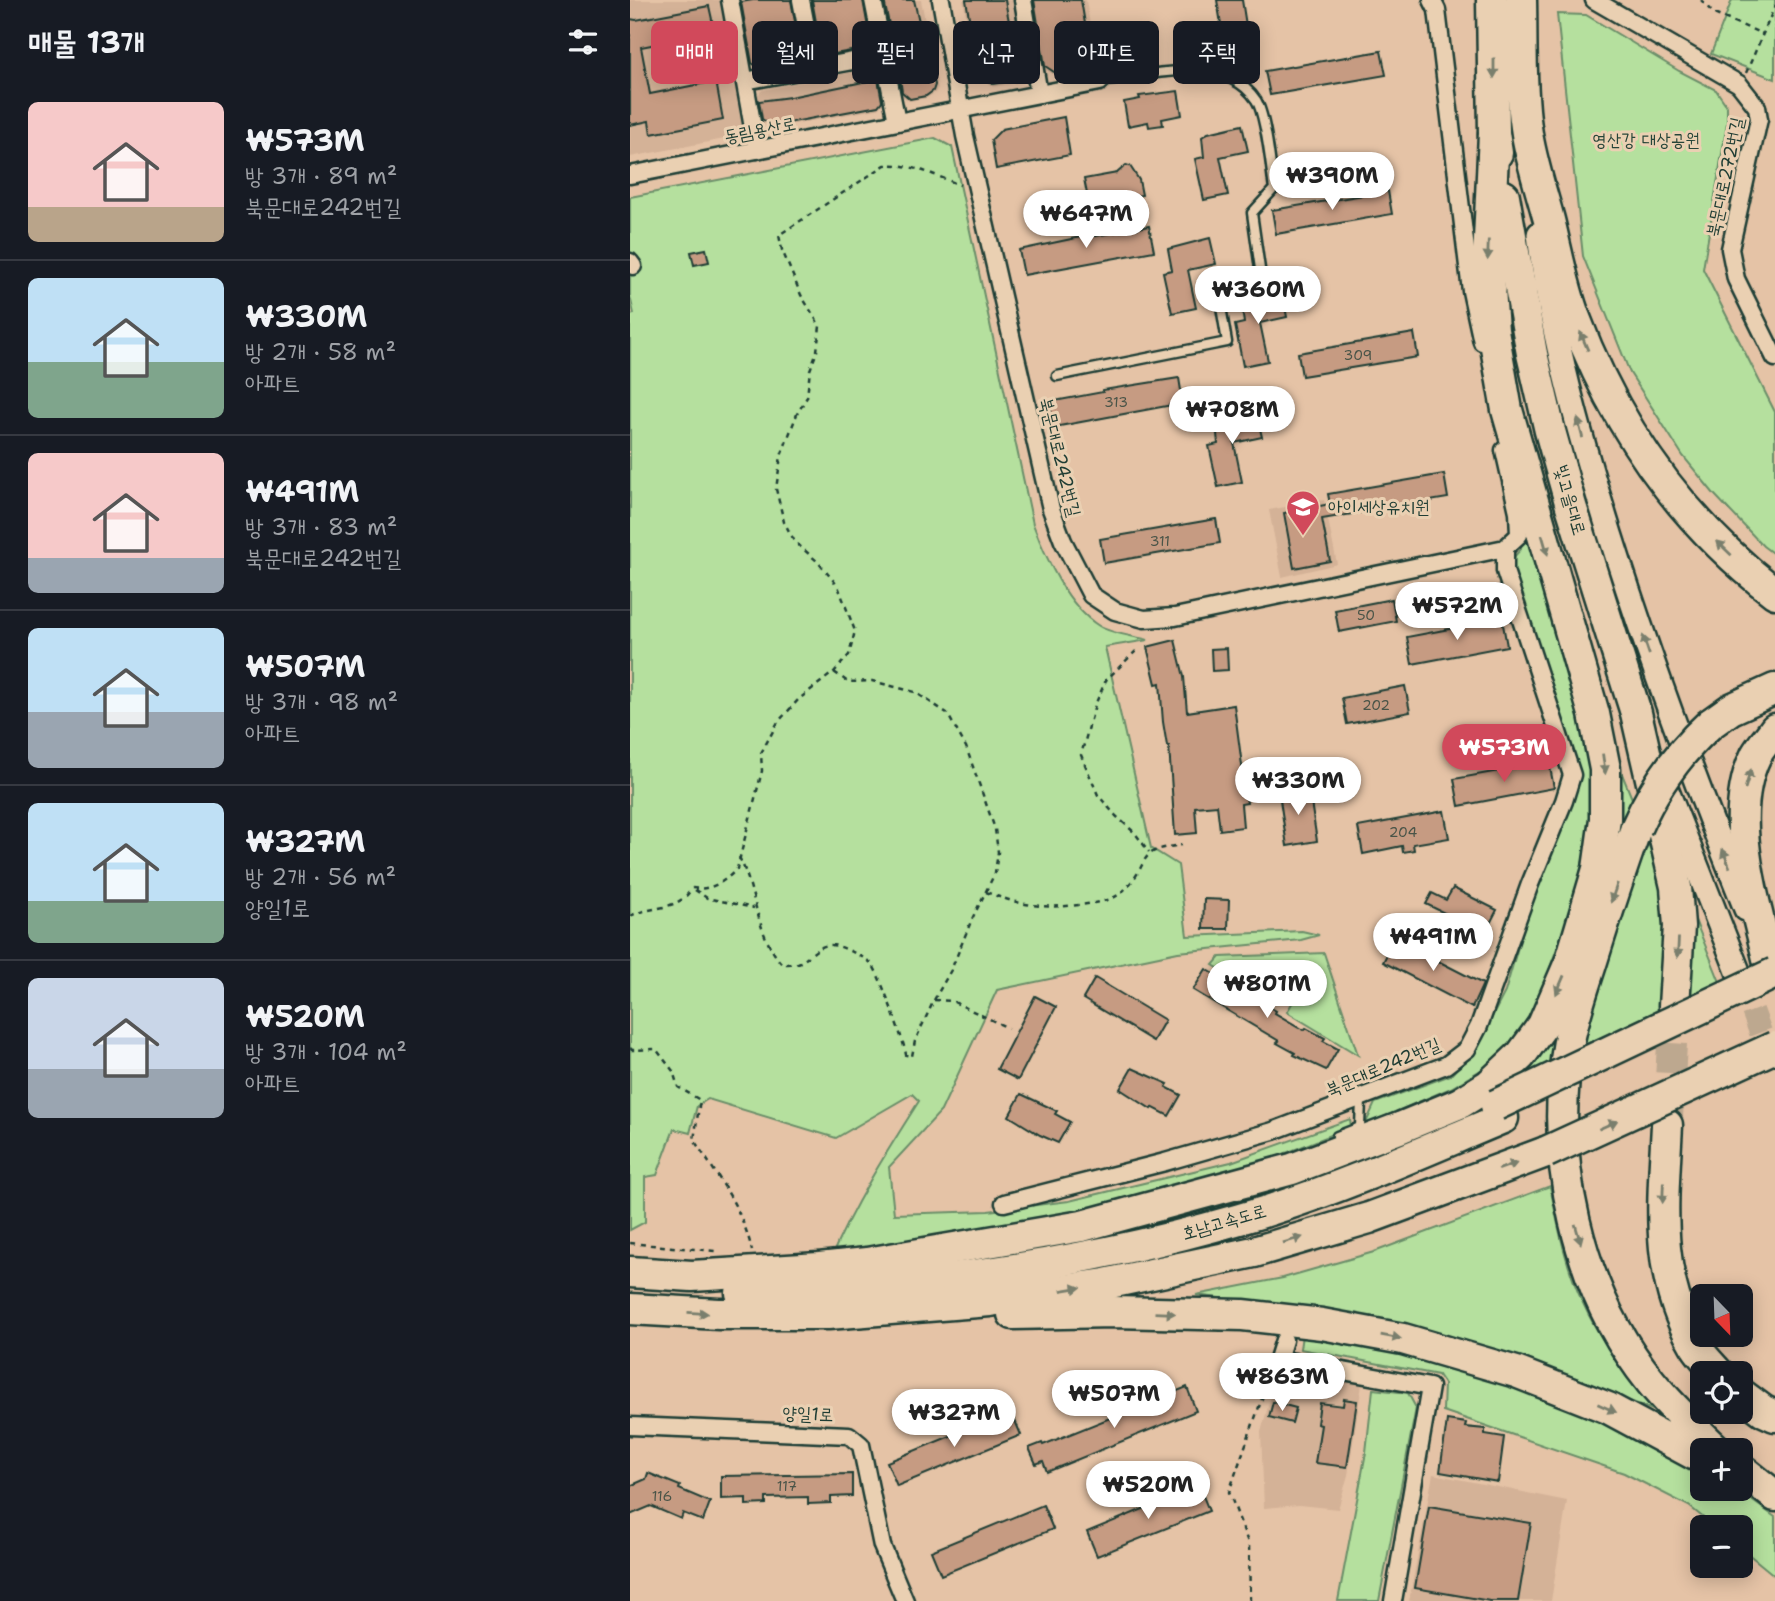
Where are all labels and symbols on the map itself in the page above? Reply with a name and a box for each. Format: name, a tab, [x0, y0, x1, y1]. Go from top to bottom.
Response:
one-way arrow	[1488, 57, 1500, 79]
street label: 동림용산로	[722, 111, 798, 149]
street label: 북문대로272번길	[1701, 114, 1750, 239]
park label: 영산강 대상공원	[1592, 128, 1700, 152]
pin: ₩390M	[1283, 152, 1381, 212]
pin: ₩647M	[1037, 190, 1135, 250]
one-way arrow	[1483, 240, 1494, 262]
pin: ₩360M	[1209, 266, 1307, 326]
one-way arrow	[1579, 330, 1590, 351]
house number: 309	[1344, 346, 1372, 364]
pin: ₩708M	[1183, 386, 1281, 446]
house number: 313	[1104, 393, 1128, 411]
street label: 북문대로242번길	[1034, 395, 1087, 520]
one-way arrow	[1574, 417, 1584, 438]
street label: 빛고을대로	[1548, 462, 1592, 538]
school or university icon: 아이세상유치원	[1284, 488, 1322, 537]
place label: 아이세상유치원	[1328, 495, 1429, 519]
house number: 311	[1150, 532, 1170, 550]
one-way arrow	[1540, 535, 1550, 556]
one-way arrow	[1715, 540, 1732, 557]
pin: ₩572M	[1408, 582, 1506, 642]
house number: 50	[1357, 606, 1375, 624]
one-way arrow	[1640, 634, 1651, 655]
house number: 202	[1362, 696, 1390, 714]
pin: ₩573M	[1455, 724, 1553, 784]
one-way arrow	[1598, 753, 1609, 775]
pin: ₩330M	[1249, 758, 1347, 817]
one-way arrow	[1744, 769, 1754, 790]
house number: 204	[1389, 823, 1417, 841]
one-way arrow	[1720, 847, 1731, 868]
one-way arrow	[1608, 882, 1619, 903]
pin: ₩491M	[1384, 914, 1482, 973]
one-way arrow	[1672, 937, 1683, 959]
pin: ₩801M	[1218, 960, 1316, 1020]
one-way arrow	[1554, 975, 1566, 995]
street label: 북문대로242번길	[1322, 1032, 1444, 1102]
one-way arrow	[1598, 1119, 1619, 1130]
one-way arrow	[1498, 1160, 1519, 1171]
one-way arrow	[1658, 1182, 1669, 1204]
street label: 호남고속도로	[1179, 1198, 1269, 1246]
one-way arrow	[1574, 1224, 1584, 1245]
one-way arrow	[1283, 1235, 1304, 1245]
one-way arrow	[1060, 1283, 1082, 1294]
north arrow	[1690, 1284, 1754, 1348]
one-way arrow	[687, 1308, 709, 1319]
one-way arrow	[1154, 1308, 1176, 1319]
one-way arrow	[1380, 1331, 1402, 1342]
pin: ₩863M	[1233, 1354, 1331, 1413]
pin: ₩507M	[1065, 1370, 1163, 1430]
pin: ₩327M	[905, 1390, 1003, 1449]
street label: 양일1로	[782, 1401, 834, 1427]
one-way arrow	[1597, 1402, 1617, 1414]
pin: ₩520M	[1099, 1462, 1197, 1521]
house number: 117	[777, 1477, 797, 1495]
house number: 116	[652, 1487, 672, 1505]

